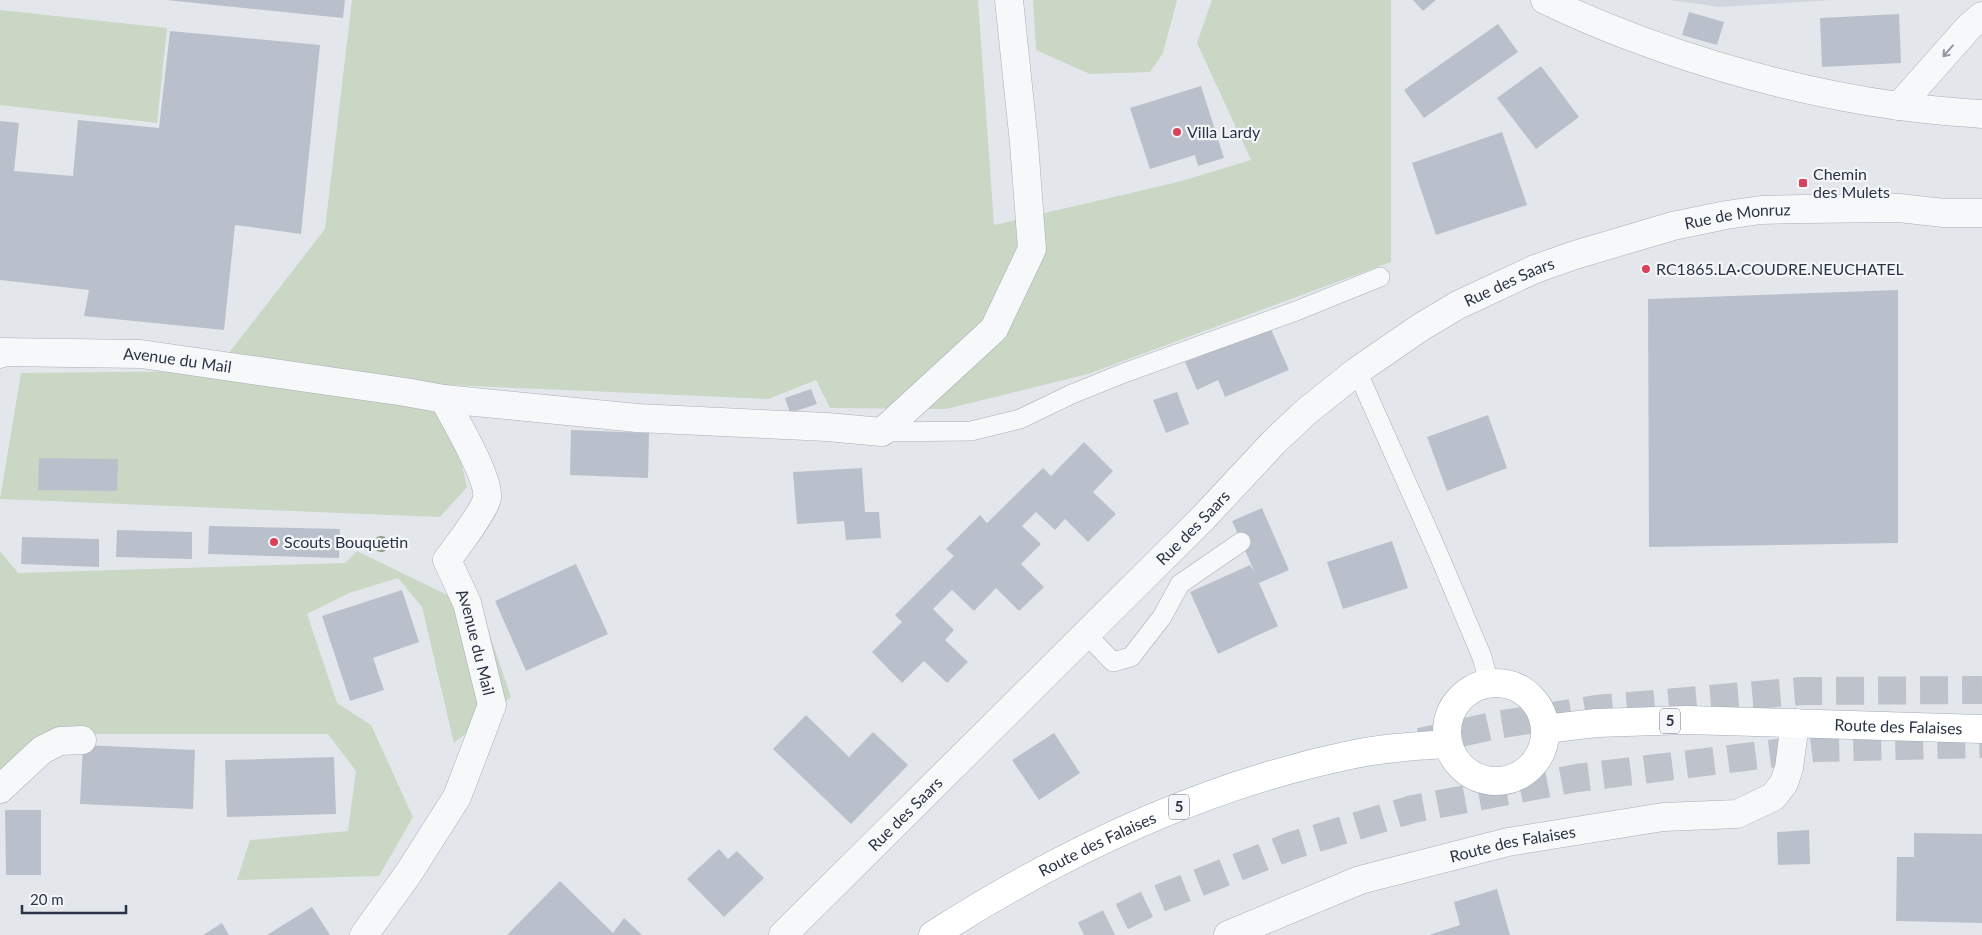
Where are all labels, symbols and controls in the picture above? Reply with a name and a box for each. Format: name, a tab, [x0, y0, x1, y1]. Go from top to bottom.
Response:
one-way arrow	[1942, 44, 1954, 57]
place label: Villa Lardy	[1187, 122, 1261, 141]
marker: Villa Lardy	[1171, 126, 1183, 138]
place label: Chemin des Mulets	[1813, 164, 1890, 201]
marker: Chemin des Mulets	[1797, 177, 1809, 189]
street label: Rue de Monruz	[1683, 199, 1791, 232]
street label: Rue des Saars	[1461, 253, 1556, 310]
place label: RC1865.LA·COUDRE.NEUCHATEL	[1656, 259, 1904, 278]
marker: RC1865.LA·COUDRE.NEUCHATEL	[1640, 263, 1652, 275]
street label: Avenue du Mail	[123, 344, 233, 376]
street label: Rue des Saars	[1152, 486, 1233, 568]
place label: Scouts Bouquetin	[284, 532, 408, 551]
marker: Scouts Bouquetin	[268, 536, 280, 548]
street label: Avenue du Mail	[453, 586, 499, 697]
road number: 5	[1660, 708, 1680, 734]
street label: Route des Falaises	[1834, 715, 1963, 737]
street label: Rue des Saars	[864, 773, 946, 854]
road number: 5	[1169, 794, 1189, 820]
street label: Route des Falaises	[1035, 807, 1159, 880]
street label: Route des Falaises	[1448, 821, 1577, 866]
scale bar	[22, 882, 126, 914]
text: 20 m	[30, 890, 64, 908]

